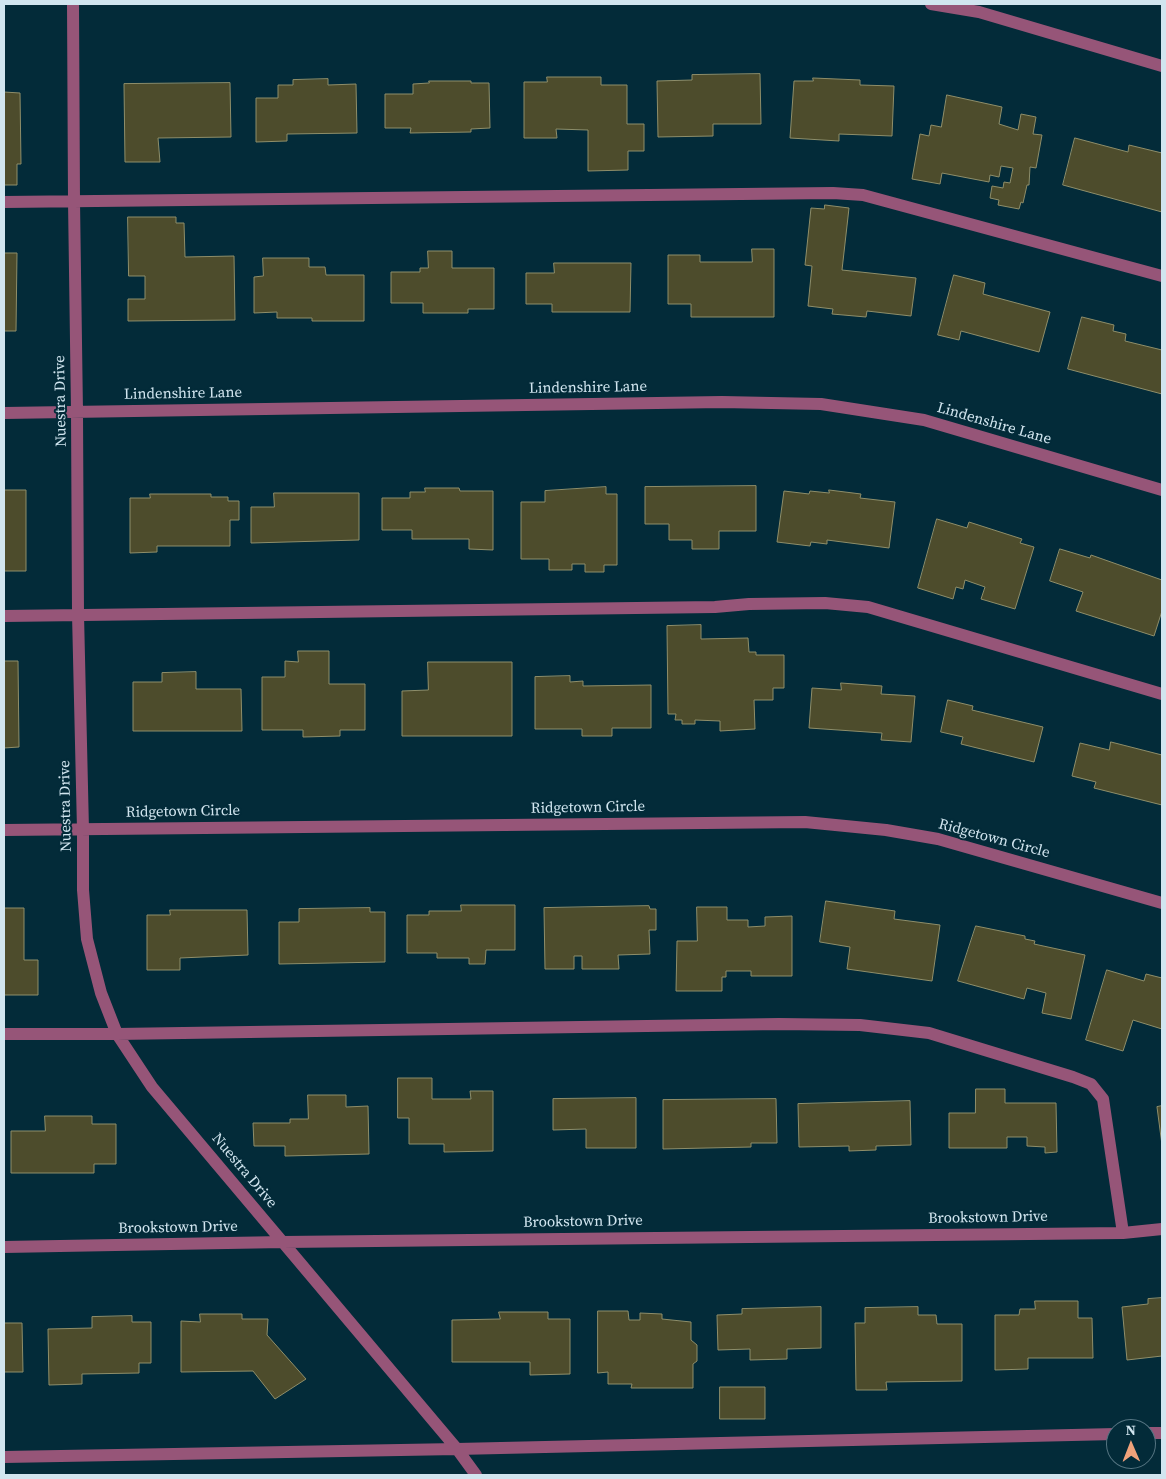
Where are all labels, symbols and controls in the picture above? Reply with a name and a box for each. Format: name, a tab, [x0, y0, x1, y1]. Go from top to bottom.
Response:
street label: Nuestra Drive	[51, 355, 71, 447]
street label: Lindenshire Lane	[529, 378, 647, 398]
street label: Lindenshire Lane	[124, 384, 242, 404]
street label: Lindenshire Lane	[935, 399, 1053, 449]
street label: Nuestra Drive	[56, 760, 76, 852]
street label: Ridgetown Circle	[531, 798, 645, 818]
street label: Ridgetown Circle	[126, 802, 240, 822]
street label: Ridgetown Circle	[936, 815, 1052, 863]
street label: Nuestra Drive	[208, 1130, 280, 1212]
street label: Brookstown Drive	[928, 1208, 1048, 1228]
street label: Brookstown Drive	[523, 1212, 643, 1232]
street label: Brookstown Drive	[118, 1218, 238, 1238]
north arrow	[1106, 1419, 1156, 1469]
text: N	[1125, 1420, 1136, 1440]

